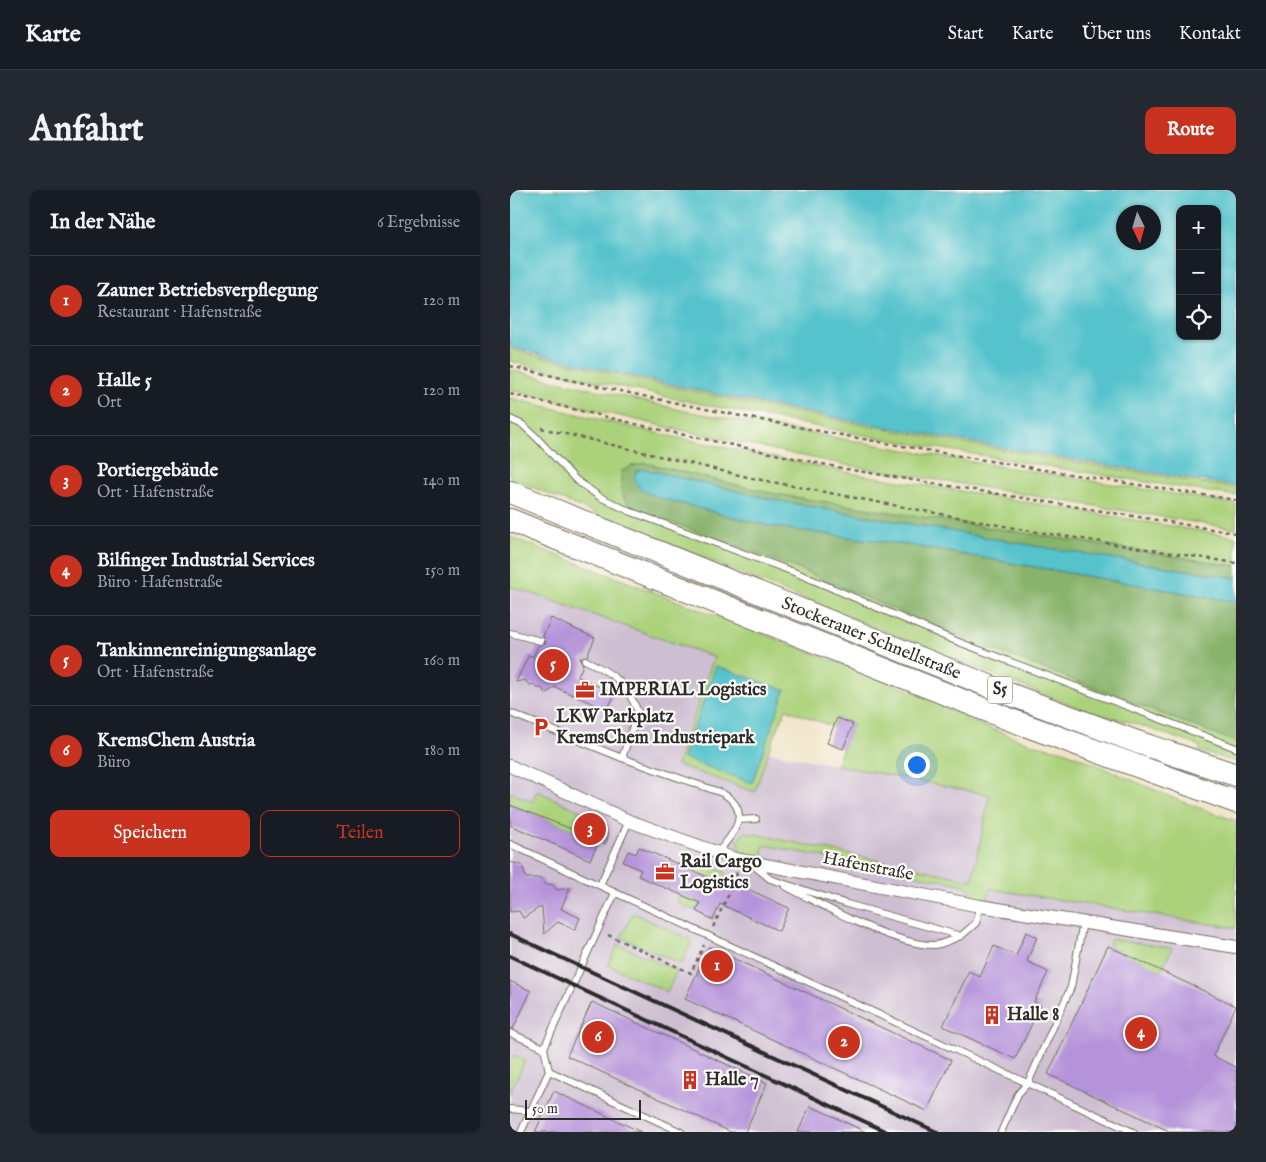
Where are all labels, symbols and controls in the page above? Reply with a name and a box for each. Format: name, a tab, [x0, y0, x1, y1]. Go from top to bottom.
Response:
text: Karte	[25, 19, 81, 50]
text: Start	[948, 23, 984, 46]
text: Karte	[1012, 23, 1054, 46]
text: Über uns	[1082, 23, 1151, 46]
text: Kontakt	[1179, 23, 1241, 46]
button: Route	[1145, 107, 1236, 154]
text: Anfahrt	[30, 108, 144, 153]
north arrow	[1116, 205, 1161, 250]
map controls	[1176, 205, 1221, 340]
button: +	[1176, 205, 1221, 250]
text: In der Nähe	[50, 209, 156, 236]
text: 6 Ergebnisse	[377, 213, 460, 233]
button: −	[1176, 250, 1221, 295]
text: Zauner Betriebsverpflegung	[97, 279, 318, 303]
text: 1	[63, 291, 69, 311]
text: 120 m	[423, 291, 460, 311]
button: locate	[1176, 295, 1221, 340]
text: Restaurant · Hafenstraße	[97, 303, 262, 323]
text: Halle 5	[97, 369, 152, 393]
text: 2	[62, 381, 70, 401]
text: 120 m	[423, 381, 460, 401]
text: Ort	[97, 393, 122, 413]
text: Portiergebäude	[97, 459, 218, 483]
text: 3	[63, 471, 69, 491]
text: 140 m	[422, 471, 460, 491]
text: Ort · Hafenstraße	[97, 483, 214, 503]
text: Bilfinger Industrial Services	[97, 549, 315, 573]
text: 4	[62, 561, 70, 581]
text: 150 m	[425, 561, 460, 581]
text: Büro · Hafenstraße	[97, 573, 223, 593]
street label: Stockerauer Schnellstraße	[778, 592, 964, 686]
text: Tankinnenreinigungsanlage	[97, 639, 316, 663]
pin: 5	[537, 646, 569, 684]
text: 5	[63, 651, 69, 671]
text: 160 m	[424, 651, 460, 671]
text: Ort · Hafenstraße	[97, 663, 214, 683]
road number: S5	[988, 676, 1012, 704]
office icon: IMPERIAL Logistics	[574, 679, 596, 701]
place label: IMPERIAL Logistics	[600, 679, 767, 702]
place label: LKW Parkplatz KremsChem Industriepark	[556, 706, 756, 750]
parking icon: LKW Parkplatz KremsChem Industriepark	[530, 716, 552, 738]
text: KremsChem Austria	[97, 729, 255, 753]
text: 6	[63, 741, 69, 761]
text: 180 m	[424, 741, 460, 761]
your location	[904, 752, 930, 778]
text: Büro	[97, 753, 130, 773]
button: Speichern	[50, 810, 250, 857]
button: Teilen	[260, 810, 460, 857]
pin: 3	[574, 810, 606, 848]
street label: Hafenstraße	[821, 847, 915, 887]
place label: Rail Cargo Logistics	[680, 851, 762, 895]
office icon: Rail Cargo Logistics	[654, 861, 676, 883]
pin: 1	[701, 947, 733, 985]
building icon: Halle 8	[981, 1004, 1003, 1026]
place label: Halle 8	[1007, 1004, 1059, 1027]
pin: 4	[1125, 1014, 1157, 1052]
pin: 6	[582, 1018, 614, 1056]
pin: 2	[828, 1023, 860, 1061]
building icon: Halle 7	[679, 1069, 701, 1091]
place label: Halle 7	[705, 1069, 759, 1092]
scale bar	[525, 1097, 641, 1120]
text: 50 m	[532, 1100, 558, 1118]

